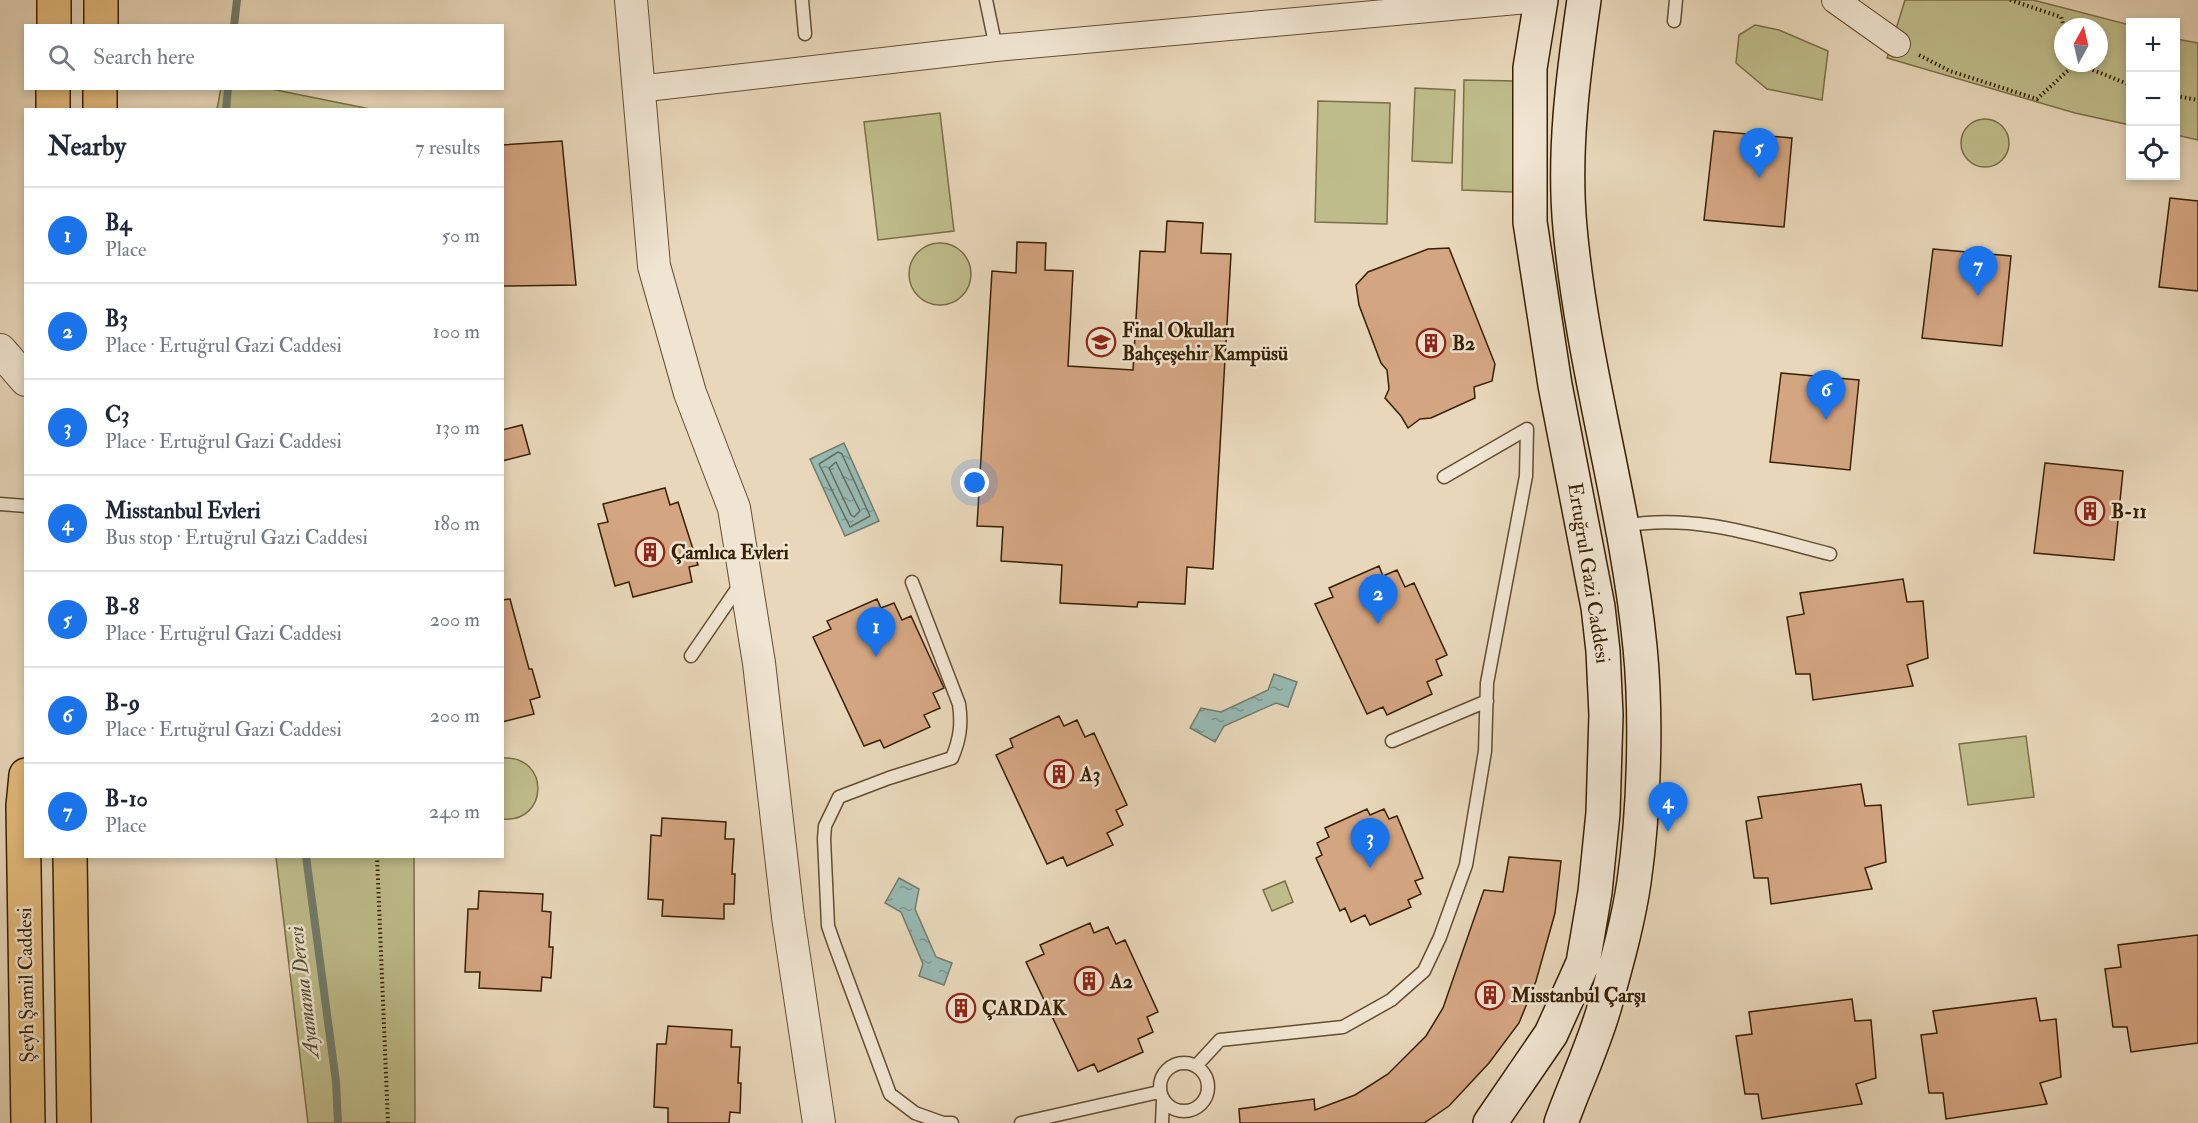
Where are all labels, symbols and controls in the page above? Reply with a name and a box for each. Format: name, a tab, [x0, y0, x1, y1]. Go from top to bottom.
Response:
north arrow	[2054, 18, 2108, 72]
map controls	[2126, 18, 2180, 180]
button: +	[2126, 18, 2180, 72]
search box	[24, 24, 504, 90]
icon: search	[45, 41, 78, 74]
text: Search here	[93, 43, 195, 71]
button: −	[2126, 72, 2180, 126]
button: locate	[2126, 126, 2180, 180]
pin: 5	[1740, 128, 1778, 178]
text: Nearby	[48, 131, 126, 163]
text: 7 results	[415, 135, 480, 160]
text: B4	[105, 209, 131, 237]
text: 1	[64, 223, 71, 248]
text: 50 m	[441, 223, 480, 248]
text: Place	[105, 237, 146, 262]
pin: 7	[1958, 246, 1998, 296]
text: B3	[105, 305, 128, 333]
place label: Final Okulları Bahçeşehir Kampüsü	[1122, 318, 1289, 367]
text: 2	[62, 319, 73, 344]
text: 100 m	[433, 319, 480, 344]
school or university icon: Final Okulları Bahçeşehir Kampüsü	[1085, 326, 1117, 358]
building icon: B2	[1415, 327, 1447, 359]
place label: B2	[1452, 331, 1475, 356]
text: Place · Ertuğrul Gazi Caddesi	[105, 333, 342, 358]
pin: 6	[1806, 370, 1846, 420]
text: C3	[105, 401, 130, 429]
text: 3	[64, 415, 71, 440]
text: 130 m	[435, 415, 480, 440]
text: Place · Ertuğrul Gazi Caddesi	[105, 429, 342, 454]
your location	[960, 468, 989, 497]
street label: Ertuğrul Gazi Caddesi	[1562, 481, 1616, 665]
building icon: B-11	[2074, 495, 2106, 527]
text: Misstanbul Evleri	[105, 497, 261, 525]
place label: B-11	[2111, 499, 2147, 524]
text: 4	[62, 511, 73, 536]
text: 180 m	[433, 511, 480, 536]
text: Bus stop · Ertuğrul Gazi Caddesi	[105, 525, 368, 550]
building icon: Çamlıca Evleri	[634, 536, 666, 568]
place label: Çamlıca Evleri	[671, 540, 790, 565]
pin: 2	[1358, 574, 1398, 624]
text: B-8	[105, 593, 139, 621]
text: 5	[63, 607, 72, 632]
text: 200 m	[430, 607, 480, 632]
pin: 1	[856, 608, 896, 657]
text: Place · Ertuğrul Gazi Caddesi	[105, 621, 342, 646]
text: B-9	[105, 689, 140, 717]
text: 6	[62, 703, 73, 728]
text: 200 m	[430, 703, 480, 728]
text: Place · Ertuğrul Gazi Caddesi	[105, 717, 342, 742]
building icon: A3	[1043, 758, 1075, 790]
place label: A3	[1079, 762, 1100, 787]
pin: 4	[1648, 782, 1688, 832]
text: B-10	[105, 785, 148, 813]
text: 7	[63, 799, 72, 824]
text: 240 m	[429, 799, 480, 824]
text: Place	[105, 813, 146, 838]
pin: 3	[1350, 818, 1390, 868]
street label: Şeyh Şamil Caddesi	[12, 907, 40, 1063]
water label: Ayamama Deresi	[282, 924, 326, 1062]
building icon: A2	[1073, 965, 1105, 997]
place label: A2	[1109, 969, 1133, 994]
building icon: Misstanbul Çarşı	[1474, 979, 1506, 1011]
place label: Misstanbul Çarşı	[1510, 983, 1647, 1008]
building icon: ÇARDAK	[945, 992, 977, 1024]
place label: ÇARDAK	[982, 996, 1067, 1021]

